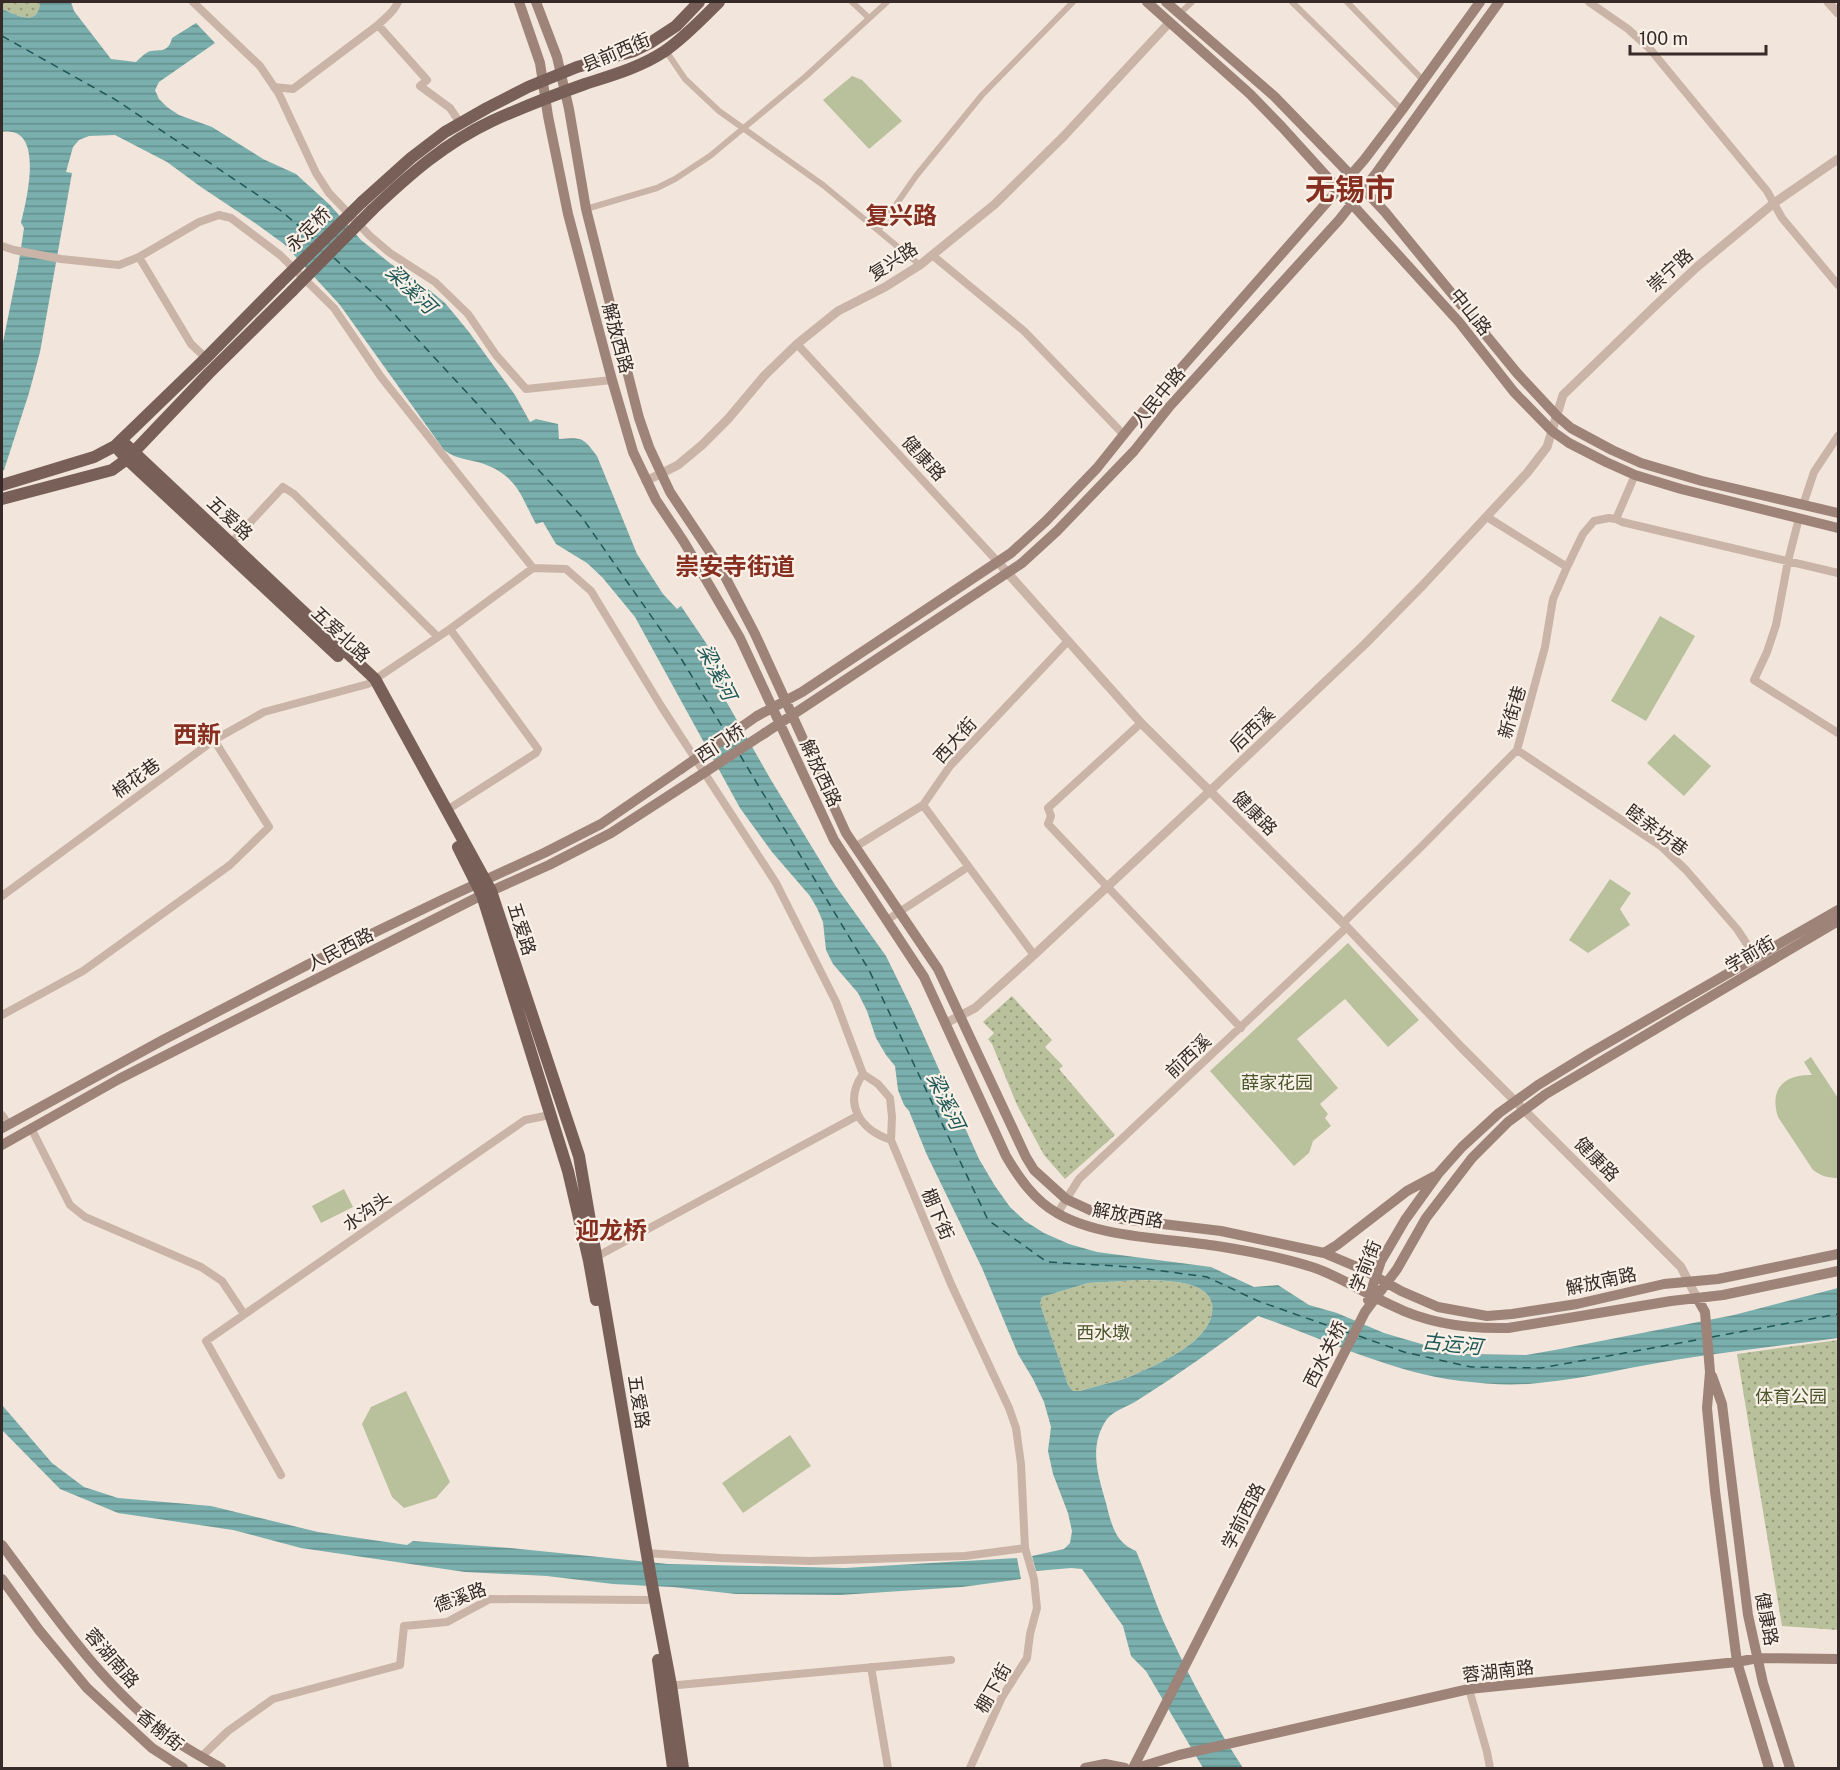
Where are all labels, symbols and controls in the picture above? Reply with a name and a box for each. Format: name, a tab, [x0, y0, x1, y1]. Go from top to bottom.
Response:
scale bar	[1630, 18, 1766, 56]
street label: 县前西街	[579, 28, 653, 76]
text: 100 m	[1639, 28, 1688, 49]
district label: 无锡市	[1305, 171, 1395, 207]
district label: 复兴路	[865, 201, 937, 229]
street label: 永定桥	[281, 202, 335, 256]
street label: 复兴路	[865, 237, 921, 285]
street label: 崇宁路	[1643, 244, 1697, 296]
water label: 梁溪河	[381, 260, 444, 321]
street label: 中山路	[1446, 284, 1496, 340]
street label: 解放西路	[599, 301, 637, 375]
street label: 人民中路	[1127, 363, 1189, 431]
street label: 健康路	[898, 431, 950, 485]
street label: 五爱路	[203, 492, 257, 544]
district label: 崇安寺街道	[675, 552, 795, 580]
street label: 五爱北路	[308, 602, 374, 666]
water label: 梁溪河	[693, 640, 743, 708]
street label: 新街巷	[1494, 683, 1530, 741]
street label: 后西溪	[1225, 703, 1279, 755]
street label: 西大街	[929, 713, 981, 767]
street label: 西门桥	[692, 719, 748, 767]
district label: 西新	[173, 720, 221, 748]
street label: 解放西路	[796, 736, 846, 810]
street label: 棉花巷	[108, 754, 164, 802]
street label: 健康路	[1228, 786, 1282, 840]
street label: 睦亲坊巷	[1622, 800, 1692, 860]
street label: 五爱路	[504, 900, 540, 958]
street label: 人民西路	[303, 923, 377, 975]
street label: 学前街	[1721, 931, 1779, 977]
street label: 前西溪	[1161, 1030, 1215, 1082]
water label: 梁溪河	[922, 1069, 972, 1137]
park label: 薛家花园	[1241, 1072, 1313, 1093]
street label: 健康路	[1570, 1132, 1624, 1186]
street label: 棚下街	[918, 1185, 958, 1243]
street label: 水沟头	[339, 1187, 395, 1235]
street label: 解放西路	[1091, 1198, 1165, 1232]
district label: 迎龙桥	[575, 1216, 647, 1244]
street label: 学前街	[1345, 1237, 1385, 1295]
street label: 解放南路	[1564, 1263, 1638, 1299]
street label: 西水关桥	[1299, 1317, 1351, 1391]
park label: 西水墩	[1076, 1322, 1130, 1343]
water label: 古运河	[1421, 1329, 1487, 1359]
street label: 五爱路	[624, 1374, 654, 1430]
park label: 体育公园	[1755, 1386, 1827, 1407]
street label: 学前西路	[1217, 1479, 1269, 1553]
street label: 德溪路	[431, 1578, 489, 1616]
street label: 健康路	[1752, 1590, 1782, 1648]
street label: 蓉湖南路	[80, 1624, 144, 1692]
street label: 蓉湖南路	[1461, 1656, 1535, 1686]
street label: 棚下街	[971, 1659, 1015, 1717]
street label: 香榭街	[132, 1705, 188, 1755]

